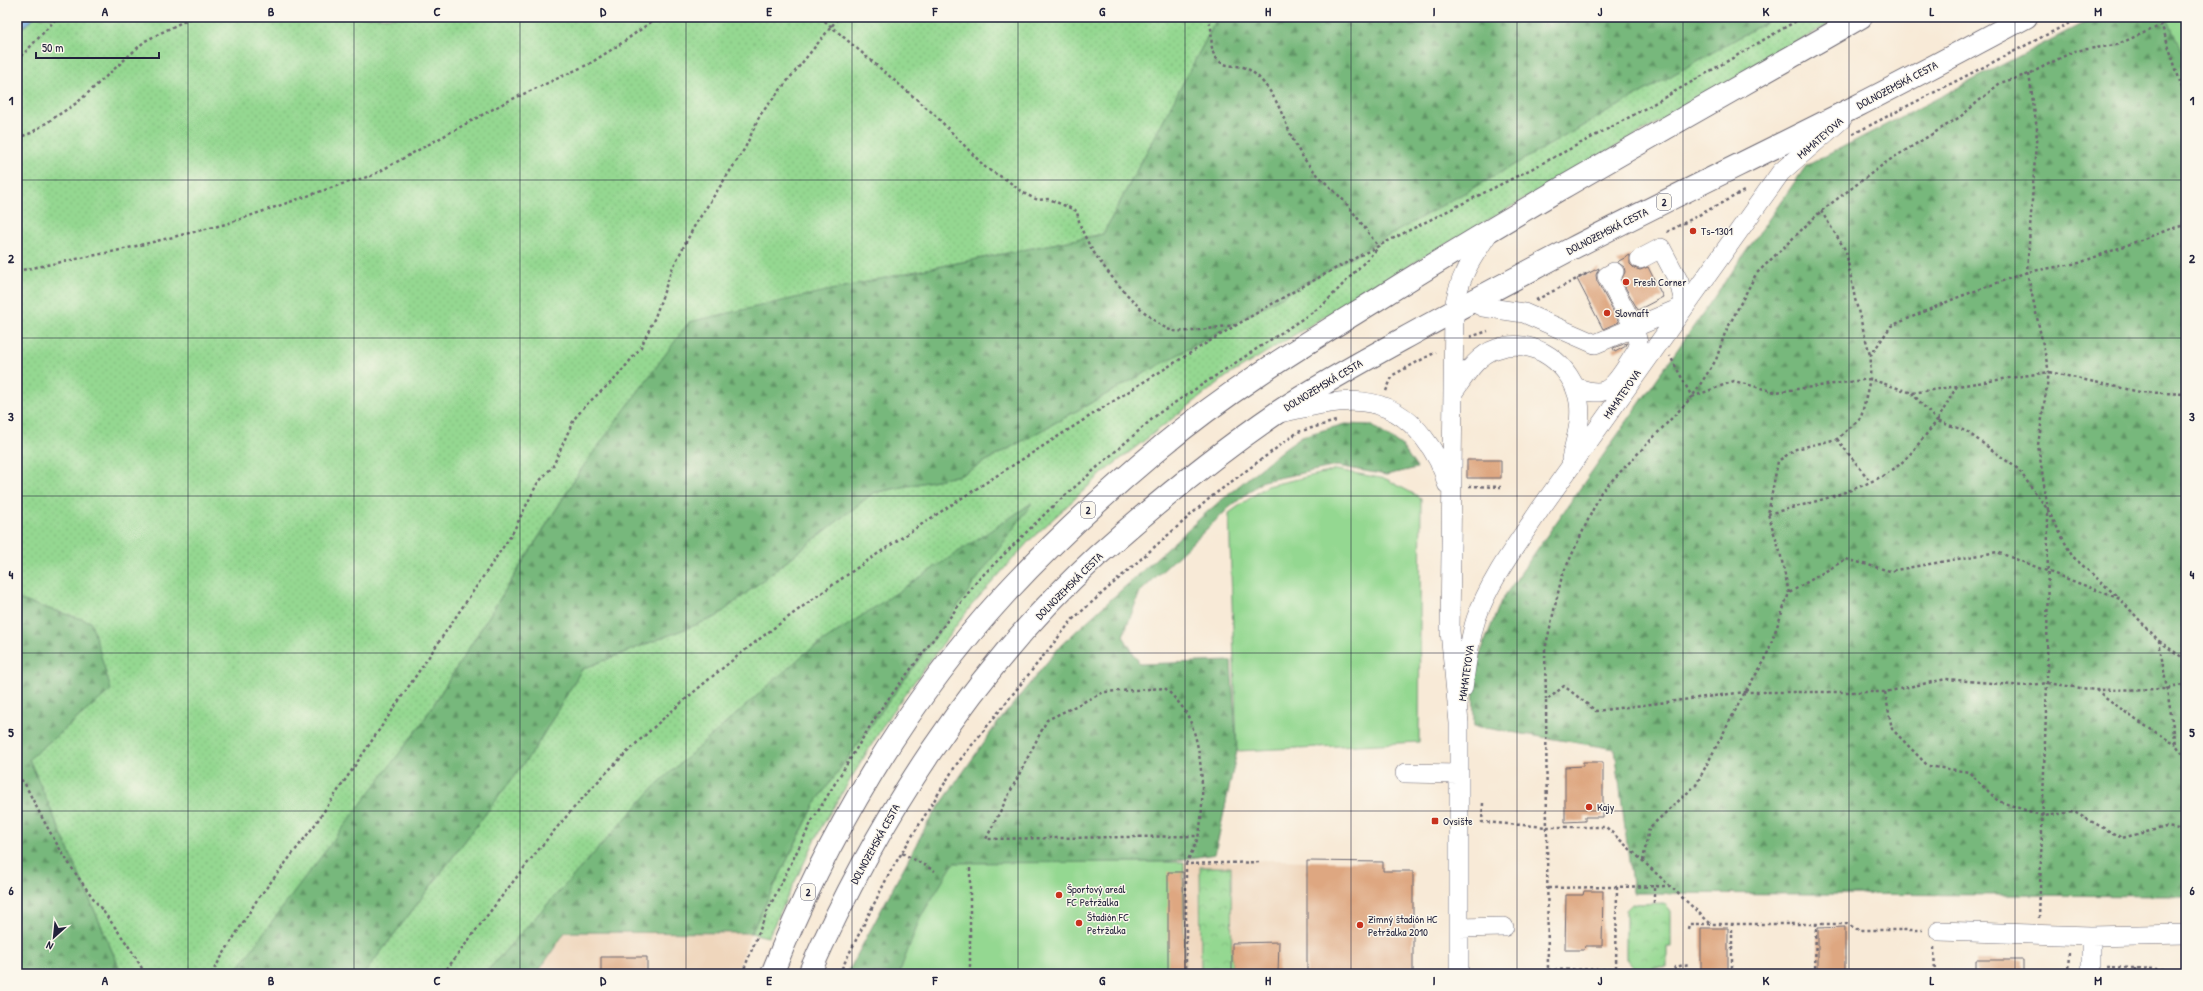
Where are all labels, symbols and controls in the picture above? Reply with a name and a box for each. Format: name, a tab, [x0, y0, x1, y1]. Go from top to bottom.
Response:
text: A	[102, 2, 109, 20]
text: B	[268, 2, 275, 20]
text: C	[433, 2, 441, 20]
text: D	[600, 2, 607, 20]
text: E	[766, 2, 772, 20]
text: F	[932, 2, 939, 20]
text: G	[1099, 2, 1106, 20]
text: H	[1265, 2, 1271, 20]
text: I	[1432, 2, 1436, 20]
text: J	[1598, 2, 1603, 20]
text: K	[1763, 2, 1770, 20]
text: L	[1930, 2, 1935, 20]
text: M	[2094, 2, 2102, 20]
scale bar	[36, 34, 159, 60]
text: 50 m	[42, 39, 63, 56]
street label: DOLNOZEMSKÁ CESTA	[1854, 58, 1940, 112]
text: 1	[9, 91, 14, 109]
text: 1	[2190, 91, 2195, 109]
street label: MAMATEYOVA	[1794, 114, 1846, 162]
road number: 2	[1657, 194, 1671, 210]
street label: DOLNOZEMSKÁ CESTA	[1564, 204, 1651, 258]
place label: Ts-1301	[1701, 224, 1733, 238]
marker: Ts-1301	[1688, 226, 1698, 236]
text: 2	[8, 249, 15, 267]
text: 2	[2189, 249, 2196, 267]
place label: Fresh Corner	[1633, 275, 1687, 289]
marker: Fresh Corner	[1621, 277, 1631, 287]
place label: Slovnaft	[1615, 306, 1649, 320]
marker: Slovnaft	[1602, 308, 1612, 318]
street label: DOLNOZEMSKÁ CESTA	[1281, 356, 1366, 414]
street label: MAMATEYOVA	[1600, 366, 1644, 421]
text: 3	[8, 407, 14, 425]
text: 3	[2189, 407, 2195, 425]
road number: 2	[1081, 502, 1095, 518]
street label: DOLNOZEMSKÁ CESTA	[1032, 549, 1106, 623]
text: 4	[9, 565, 14, 583]
text: 4	[2190, 565, 2195, 583]
street label: MAMATEYOVA	[1455, 643, 1477, 702]
text: 5	[8, 723, 14, 741]
text: 5	[2189, 723, 2195, 741]
place label: Kajy	[1597, 800, 1615, 814]
street label: DOLNOZEMSKÁ CESTA	[847, 801, 903, 887]
marker: Kajy	[1584, 802, 1594, 812]
place label: Ovsište	[1443, 814, 1473, 828]
marker: Ovsište	[1430, 816, 1440, 826]
text: 6	[8, 881, 14, 899]
text: 6	[2189, 881, 2195, 899]
place label: Športový areál FC Petržalka	[1066, 882, 1125, 909]
road number: 2	[801, 884, 815, 900]
marker: Športový areál FC Petržalka	[1054, 890, 1064, 900]
place label: Štadión FC Petržalka	[1087, 910, 1129, 937]
place label: Zimný štadión HC Petržalka 2010	[1368, 912, 1438, 939]
north arrow	[34, 917, 74, 957]
marker: Štadión FC Petržalka	[1074, 918, 1084, 928]
marker: Zimný štadión HC Petržalka 2010	[1355, 920, 1365, 930]
text: N	[44, 938, 55, 953]
text: A	[102, 971, 109, 989]
text: B	[268, 971, 275, 989]
text: C	[433, 971, 441, 989]
text: D	[600, 971, 607, 989]
text: E	[766, 971, 772, 989]
text: F	[932, 971, 939, 989]
text: G	[1099, 971, 1106, 989]
text: H	[1265, 971, 1271, 989]
text: I	[1432, 971, 1436, 989]
text: J	[1598, 971, 1603, 989]
text: K	[1763, 971, 1770, 989]
text: L	[1930, 971, 1935, 989]
text: M	[2094, 971, 2102, 989]

